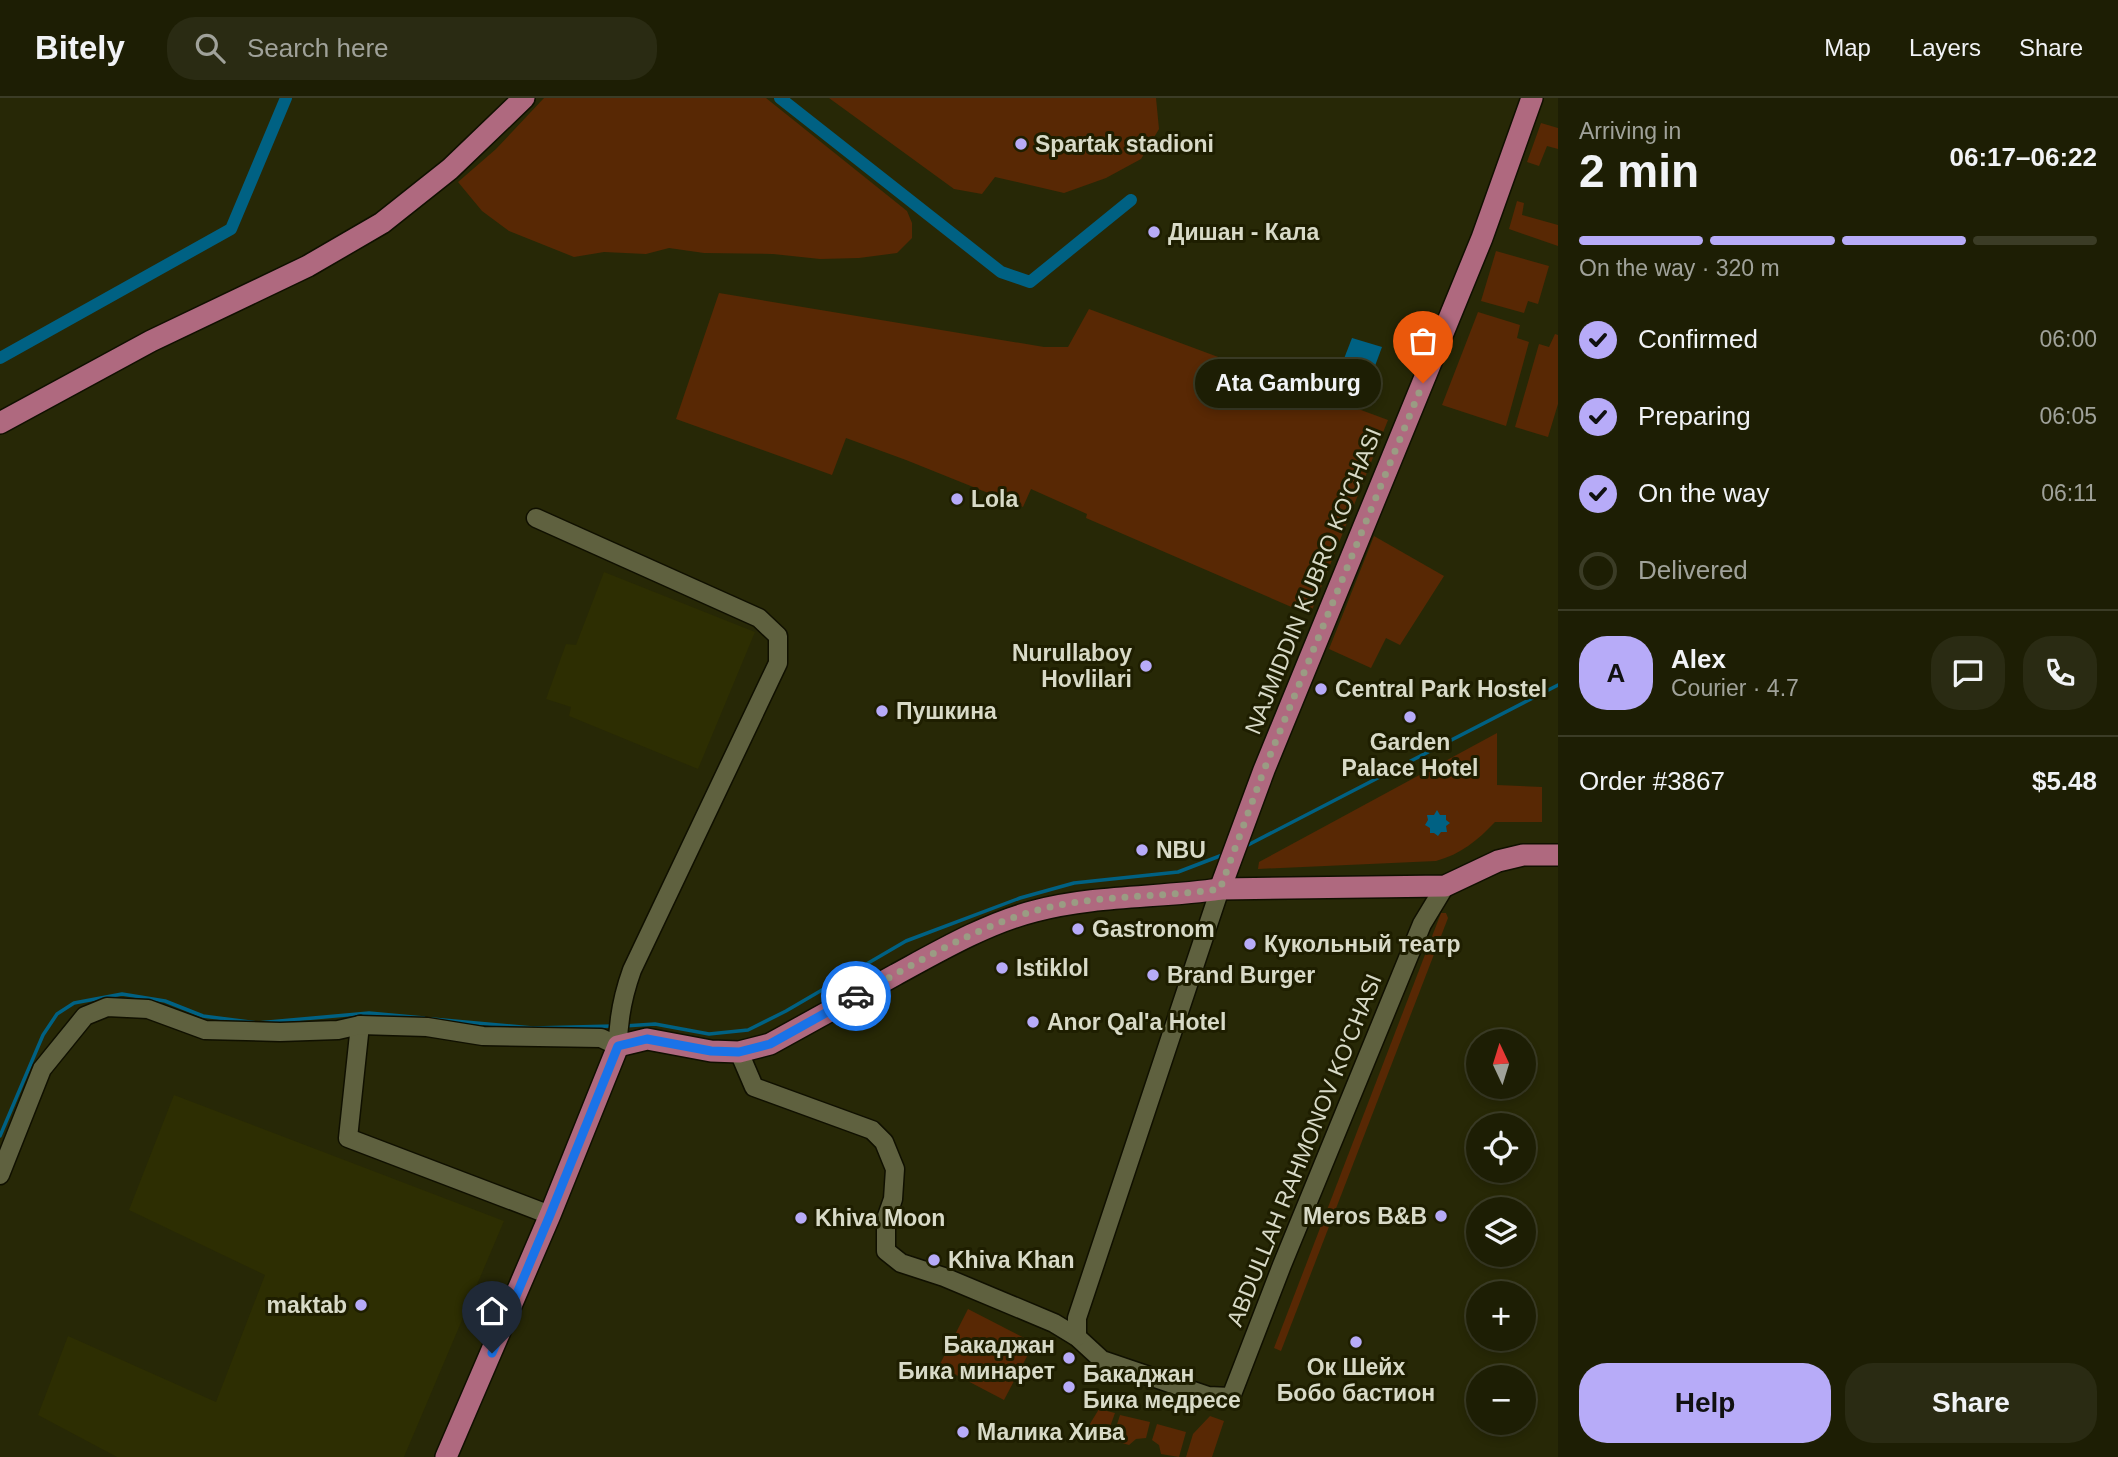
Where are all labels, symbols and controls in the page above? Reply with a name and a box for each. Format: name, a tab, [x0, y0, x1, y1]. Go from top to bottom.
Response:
search box	[167, 17, 657, 80]
text: Bitely	[35, 29, 125, 66]
icon: search	[191, 29, 229, 67]
text: Search here	[247, 33, 389, 63]
text: Map	[1824, 34, 1871, 61]
text: Layers	[1909, 34, 1981, 61]
text: Share	[2019, 34, 2083, 61]
text: Arriving in	[1579, 118, 1681, 144]
place label: Spartak stadioni	[1035, 131, 1214, 157]
marker: Spartak stadioni	[1013, 136, 1029, 152]
text: 06:17–06:22	[1950, 142, 2097, 172]
text: 2 min	[1579, 145, 1699, 197]
place label: Дишан - Кала	[1168, 219, 1320, 245]
marker: Дишан - Кала	[1146, 224, 1162, 240]
text: On the way · 320 m	[1579, 255, 1780, 281]
pin	[1393, 311, 1453, 383]
icon: check	[1579, 321, 1617, 359]
icon: bag	[1404, 322, 1442, 360]
text: Confirmed	[1638, 324, 1758, 354]
text: 06:00	[2039, 326, 2097, 352]
callout: Ata Gamburg	[1196, 358, 1381, 408]
text: Ata Gamburg	[1215, 370, 1361, 396]
icon: check	[1579, 398, 1617, 436]
text: Preparing	[1638, 401, 1751, 431]
text: 06:05	[2039, 403, 2097, 429]
street label: NAJMIDDIN KUBRO KO'CHASI	[1240, 424, 1386, 738]
icon: check	[1579, 475, 1617, 513]
text: On the way	[1638, 478, 1770, 508]
text: 06:11	[2041, 480, 2097, 506]
place label: Lola	[971, 486, 1018, 512]
marker: Lola	[949, 491, 965, 507]
text: Delivered	[1638, 555, 1748, 585]
button: chat	[1931, 636, 2005, 710]
button: phone	[2023, 636, 2097, 710]
place label: Nurullaboy Hovlilari	[1012, 640, 1132, 692]
text: Alex	[1671, 644, 1726, 674]
marker: Nurullaboy Hovlilari	[1138, 658, 1154, 674]
text: A	[1607, 658, 1625, 688]
text: Courier · 4.7	[1671, 675, 1799, 701]
place label: Central Park Hostel	[1335, 676, 1547, 702]
marker: Central Park Hostel	[1313, 681, 1329, 697]
place label: Пушкина	[896, 698, 997, 724]
marker: Пушкина	[874, 703, 890, 719]
marker: Garden Palace Hotel	[1402, 709, 1418, 725]
place label: Garden Palace Hotel	[1342, 729, 1478, 781]
text: Order #3867	[1579, 766, 1725, 796]
text: $5.48	[2032, 766, 2097, 796]
place label: NBU	[1156, 837, 1206, 863]
marker: NBU	[1134, 842, 1150, 858]
place label: Gastronom	[1092, 916, 1215, 942]
marker: Gastronom	[1070, 921, 1086, 937]
place label: Кукольный театр	[1264, 931, 1461, 957]
marker: Кукольный театр	[1242, 936, 1258, 952]
place label: Istiklol	[1016, 955, 1089, 981]
marker: Istiklol	[994, 960, 1010, 976]
courier	[821, 961, 891, 1031]
place label: Brand Burger	[1167, 962, 1315, 988]
marker: Brand Burger	[1145, 967, 1161, 983]
street label: ABDULLAH RAHMONOV KO'CHASI	[1221, 970, 1387, 1330]
icon: car	[837, 977, 875, 1015]
place label: Anor Qal'a Hotel	[1047, 1009, 1226, 1035]
marker: Anor Qal'a Hotel	[1025, 1014, 1041, 1030]
north arrow	[1466, 1029, 1536, 1099]
map controls	[1466, 1029, 1536, 1435]
button: locate	[1466, 1113, 1536, 1183]
button: layers	[1466, 1197, 1536, 1267]
place label: Meros B&B	[1303, 1203, 1427, 1229]
place label: Khiva Moon	[815, 1205, 945, 1231]
marker: Meros B&B	[1433, 1208, 1449, 1224]
marker: Khiva Moon	[793, 1210, 809, 1226]
place label: Khiva Khan	[948, 1247, 1075, 1273]
marker: Khiva Khan	[926, 1252, 942, 1268]
pin	[462, 1281, 522, 1353]
button: +	[1466, 1281, 1536, 1351]
place label: maktab	[266, 1292, 347, 1318]
icon: home	[473, 1292, 511, 1330]
marker: maktab	[353, 1297, 369, 1313]
place label: Бакаджан Бика минарет	[898, 1332, 1055, 1384]
marker: Ок Шейх Бобо бастион	[1348, 1334, 1364, 1350]
marker: Бакаджан Бика минарет	[1061, 1350, 1077, 1366]
place label: Ок Шейх Бобо бастион	[1277, 1354, 1435, 1406]
place label: Бакаджан Бика медресе	[1083, 1361, 1241, 1413]
button: Help	[1579, 1363, 1831, 1443]
button: Share	[1845, 1363, 2097, 1443]
button: −	[1466, 1365, 1536, 1435]
marker: Бакаджан Бика медресе	[1061, 1379, 1077, 1395]
place label: Малика Хива	[977, 1419, 1125, 1445]
marker: Малика Хива	[955, 1424, 971, 1440]

